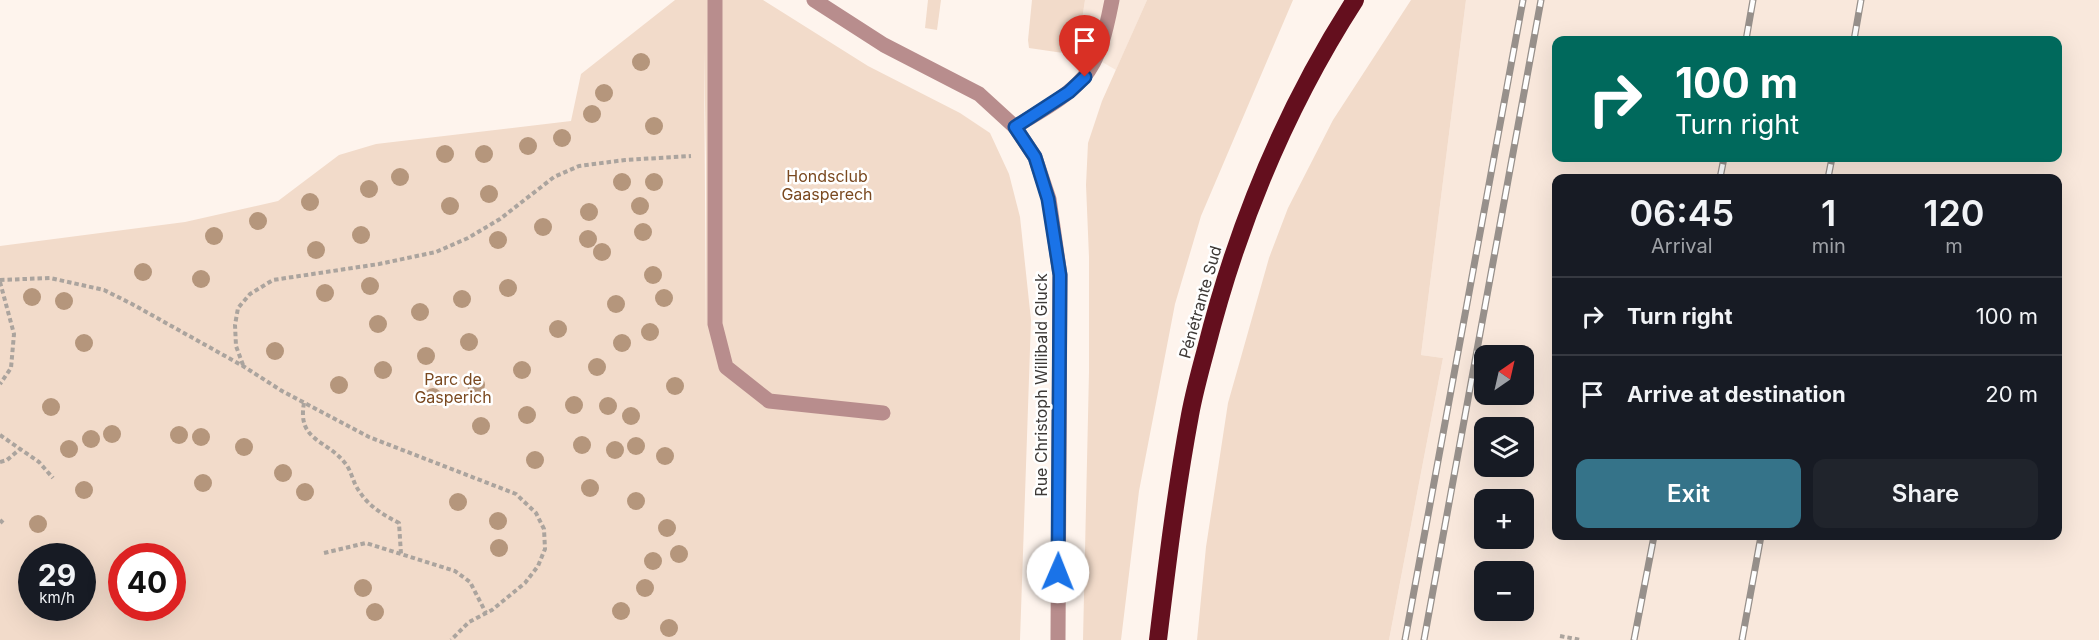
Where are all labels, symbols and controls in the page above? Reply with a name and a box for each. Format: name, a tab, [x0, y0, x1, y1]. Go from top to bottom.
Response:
pin	[1059, 15, 1110, 77]
icon: arrive	[1068, 24, 1101, 57]
text: 100 m	[1675, 57, 1798, 108]
icon: right	[1576, 60, 1654, 138]
text: Turn right	[1675, 108, 1799, 141]
park label: Hondsclub Gaasperech	[781, 166, 873, 204]
text: 06:45	[1629, 191, 1734, 235]
text: 1	[1821, 191, 1836, 235]
text: 120	[1923, 191, 1985, 235]
text: Arrival	[1651, 234, 1713, 258]
text: min	[1812, 234, 1846, 258]
text: m	[1945, 234, 1963, 258]
street label: Pénétrante Sud	[1174, 243, 1226, 361]
street label: Rue Christoph Willibald Gluck	[1031, 273, 1051, 497]
icon: right	[1576, 300, 1609, 333]
text: Turn right	[1627, 303, 1733, 329]
text: 100 m	[1976, 303, 2038, 329]
north arrow	[1474, 345, 1534, 405]
map controls	[1474, 345, 1534, 621]
park label: Parc de Gasperich	[414, 369, 492, 407]
icon: arrive	[1576, 378, 1609, 411]
text: Arrive at destination	[1627, 381, 1846, 407]
text: 20 m	[1985, 381, 2038, 407]
button: layers	[1474, 417, 1534, 477]
button: Exit	[1576, 459, 1801, 528]
button: Share	[1813, 459, 2038, 528]
button: +	[1474, 489, 1534, 549]
position arrow	[1026, 540, 1090, 604]
speed limit sign: 40	[108, 543, 186, 621]
text: 29	[38, 557, 76, 593]
button: −	[1474, 561, 1534, 621]
text: km/h	[39, 588, 75, 607]

